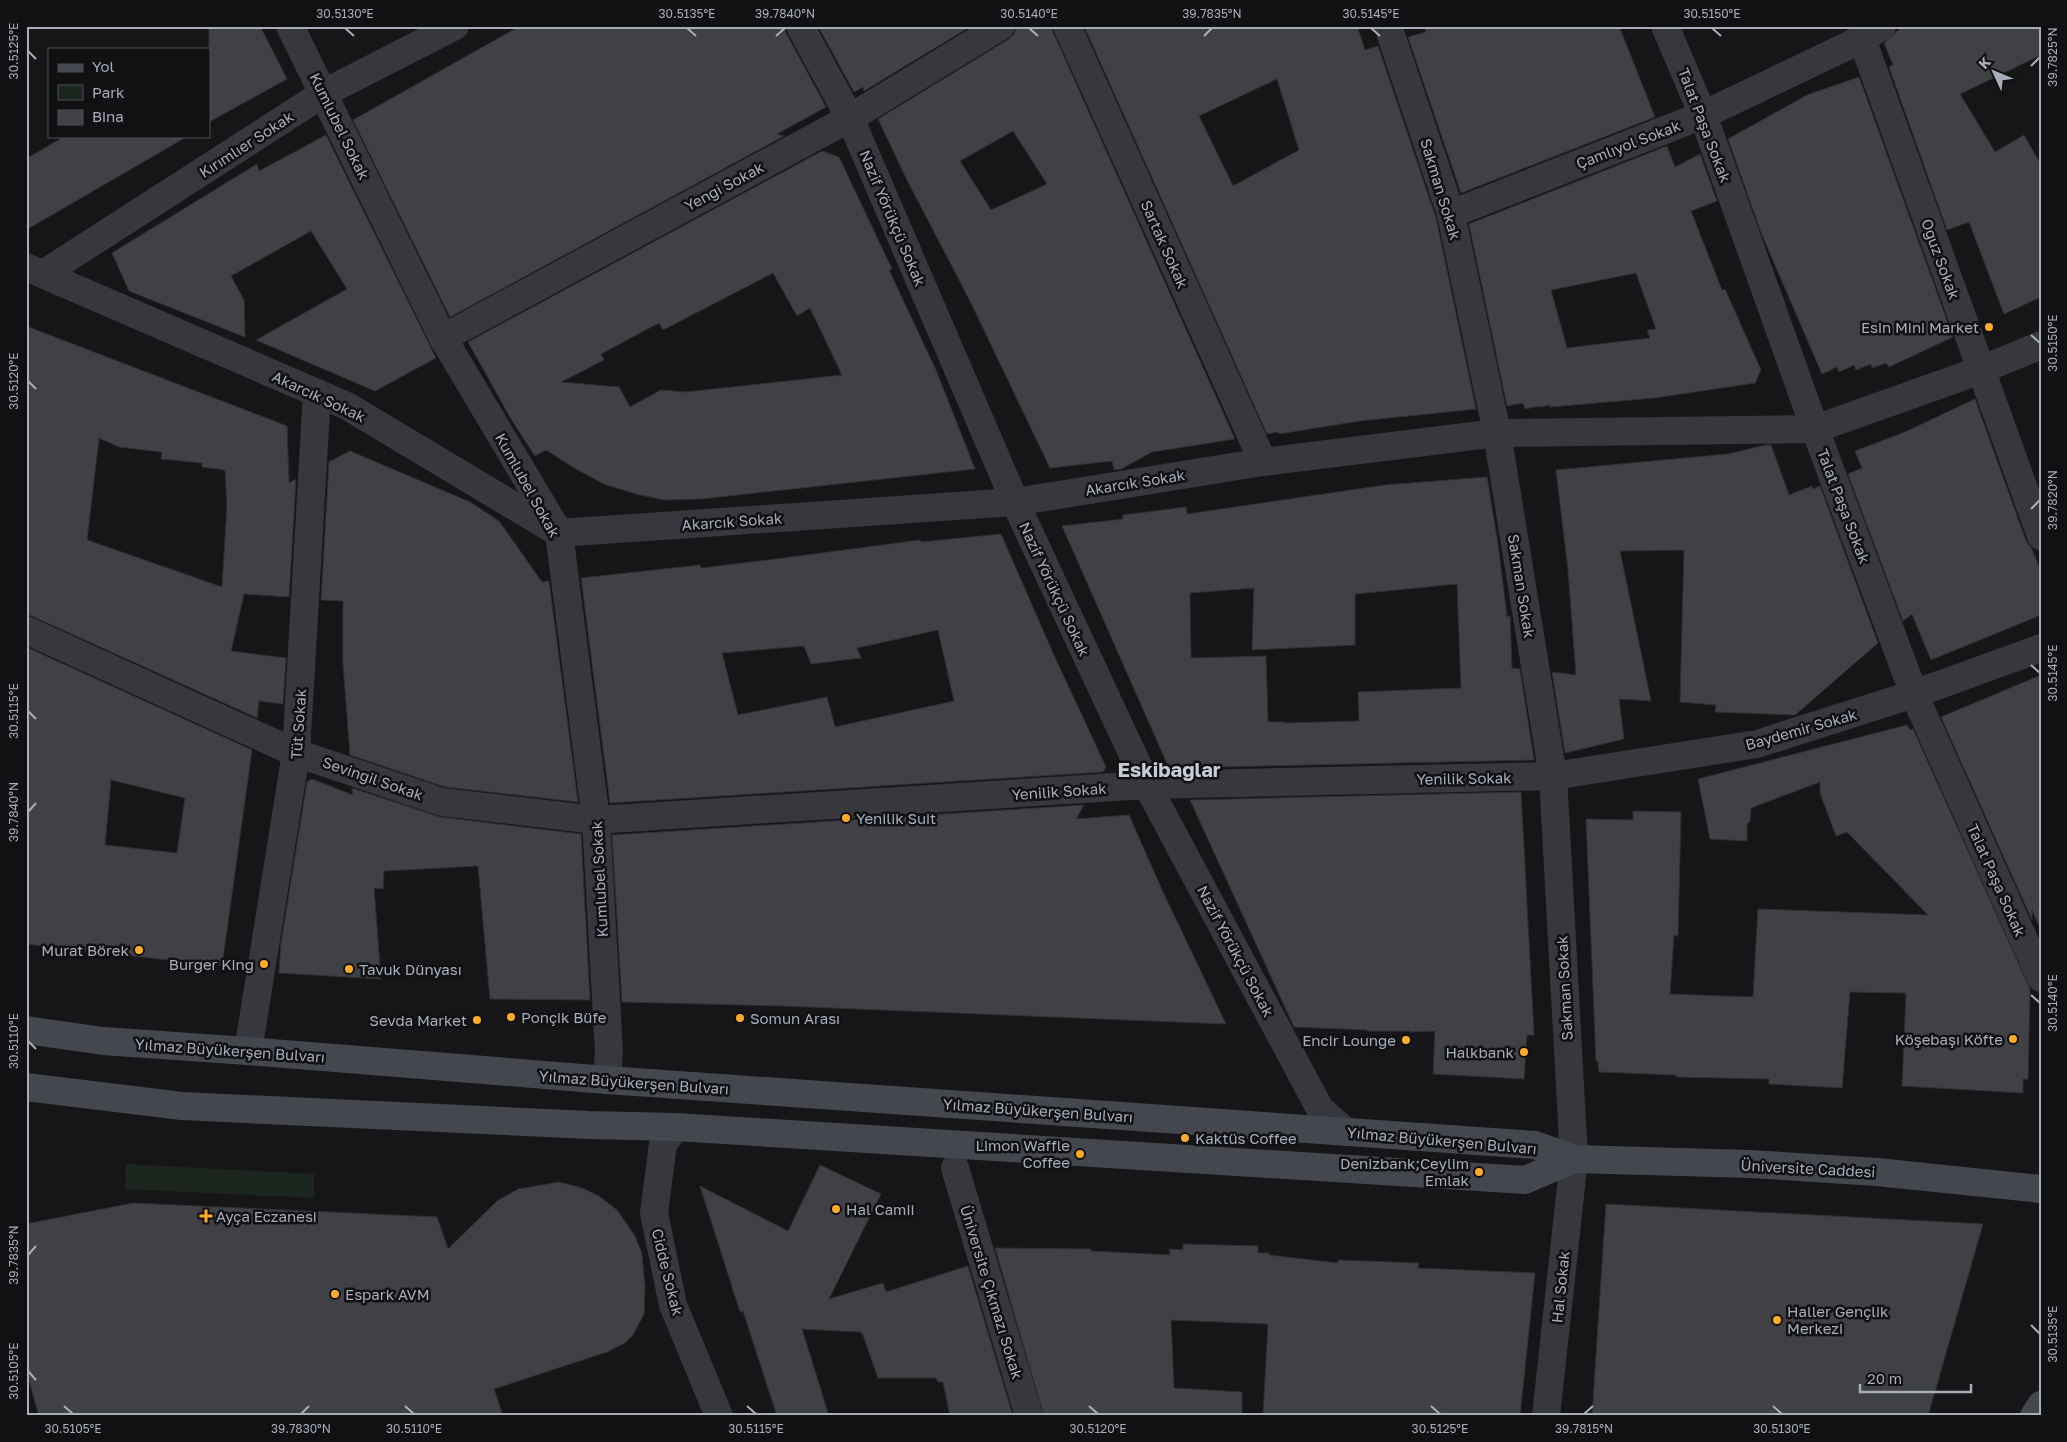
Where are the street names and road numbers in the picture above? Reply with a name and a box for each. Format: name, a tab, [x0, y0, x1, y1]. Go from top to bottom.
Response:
street label: Talat Paşa Sokak	[1675, 65, 1735, 185]
street label: Kumlubel Sokak	[306, 70, 374, 183]
street label: Kırımlıer Sokak	[196, 107, 297, 181]
street label: Çamlıyol Sokak	[1573, 116, 1683, 172]
street label: Sakman Sokak	[1417, 136, 1465, 242]
street label: Nazif Yörükçü Sokak	[856, 147, 930, 289]
street label: Yengi Sokak	[681, 157, 767, 214]
street label: Sartak Sokak	[1137, 197, 1193, 291]
street label: Oğuz Sokak	[1918, 216, 1964, 302]
street label: Akarcık Sokak	[269, 367, 369, 426]
street label: Kumlubel Sokak	[492, 430, 564, 541]
street label: Talat Paşa Sokak	[1814, 446, 1874, 566]
street label: Akarcık Sokak	[1084, 465, 1187, 499]
street label: Akarcık Sokak	[681, 508, 783, 533]
street label: Nazif Yörükçü Sokak	[1016, 519, 1094, 660]
street label: Sakman Sokak	[1505, 533, 1539, 640]
street label: Tüt Sokak	[287, 687, 309, 760]
street label: Baydemir Sokak	[1743, 704, 1859, 754]
street label: Sevingil Sokak	[320, 752, 426, 804]
street label: Yenilik Sokak	[1416, 768, 1512, 788]
street label: Yenilik Sokak	[1011, 779, 1108, 803]
street label: Kumlubel Sokak	[587, 820, 611, 938]
street label: Talat Paşa Sokak	[1964, 821, 2030, 940]
street label: Nazif Yörükçü Sokak	[1194, 882, 1278, 1020]
street label: Sakman Sokak	[1552, 935, 1576, 1041]
street label: Yılmaz Büyükerşen Bulvarı	[134, 1034, 326, 1066]
street label: Yılmaz Büyükerşen Bulvarı	[538, 1066, 730, 1098]
street label: Yılmaz Büyükerşen Bulvarı	[942, 1094, 1134, 1126]
street label: Yılmaz Büyükerşen Bulvarı	[1346, 1123, 1538, 1157]
street label: Üniversite Caddesi	[1740, 1155, 1876, 1181]
street label: Üniversite Çıkmazı Sokak	[957, 1203, 1027, 1382]
street label: Cidde Sokak	[649, 1227, 688, 1318]
street label: Hal Sokak	[1547, 1250, 1573, 1324]

